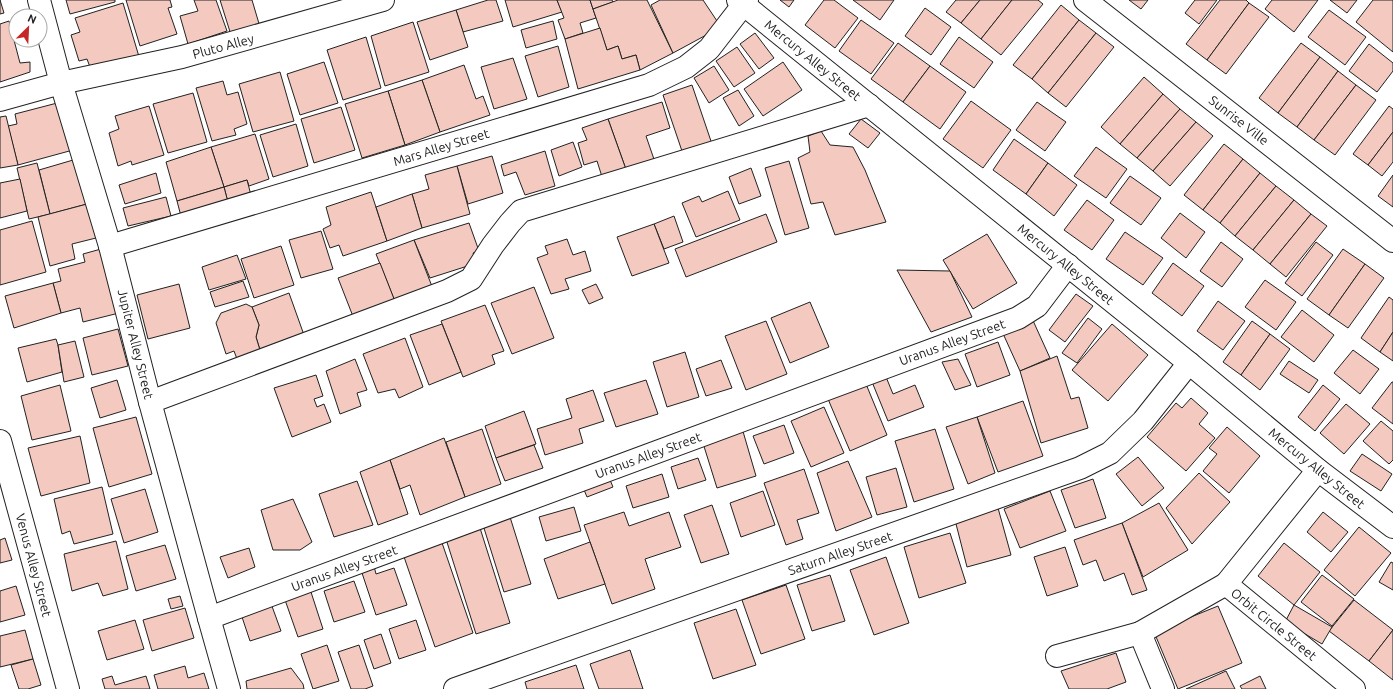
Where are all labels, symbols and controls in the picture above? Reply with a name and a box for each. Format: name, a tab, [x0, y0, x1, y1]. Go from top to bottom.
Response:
north arrow	[8, 8, 48, 48]
text: N	[26, 12, 38, 26]
street label: Mercury Alley Street	[762, 17, 864, 103]
street label: Pluto Alley	[191, 31, 255, 61]
street label: Sunrise Ville	[1207, 93, 1271, 147]
street label: Mars Alley Street	[391, 126, 491, 168]
street label: Mercury Alley Street	[1015, 221, 1117, 307]
street label: Jupiter Alley Street	[116, 288, 156, 400]
street label: Uranus Alley Street	[897, 316, 1007, 368]
street label: Mercury Alley Street	[1266, 425, 1368, 511]
street label: Uranus Alley Street	[593, 429, 703, 481]
street label: Venus Alley Street	[13, 512, 55, 618]
street label: Saturn Alley Street	[786, 529, 894, 577]
street label: Uranus Alley Street	[289, 542, 399, 594]
street label: Orbit Circle Street	[1228, 585, 1320, 663]

